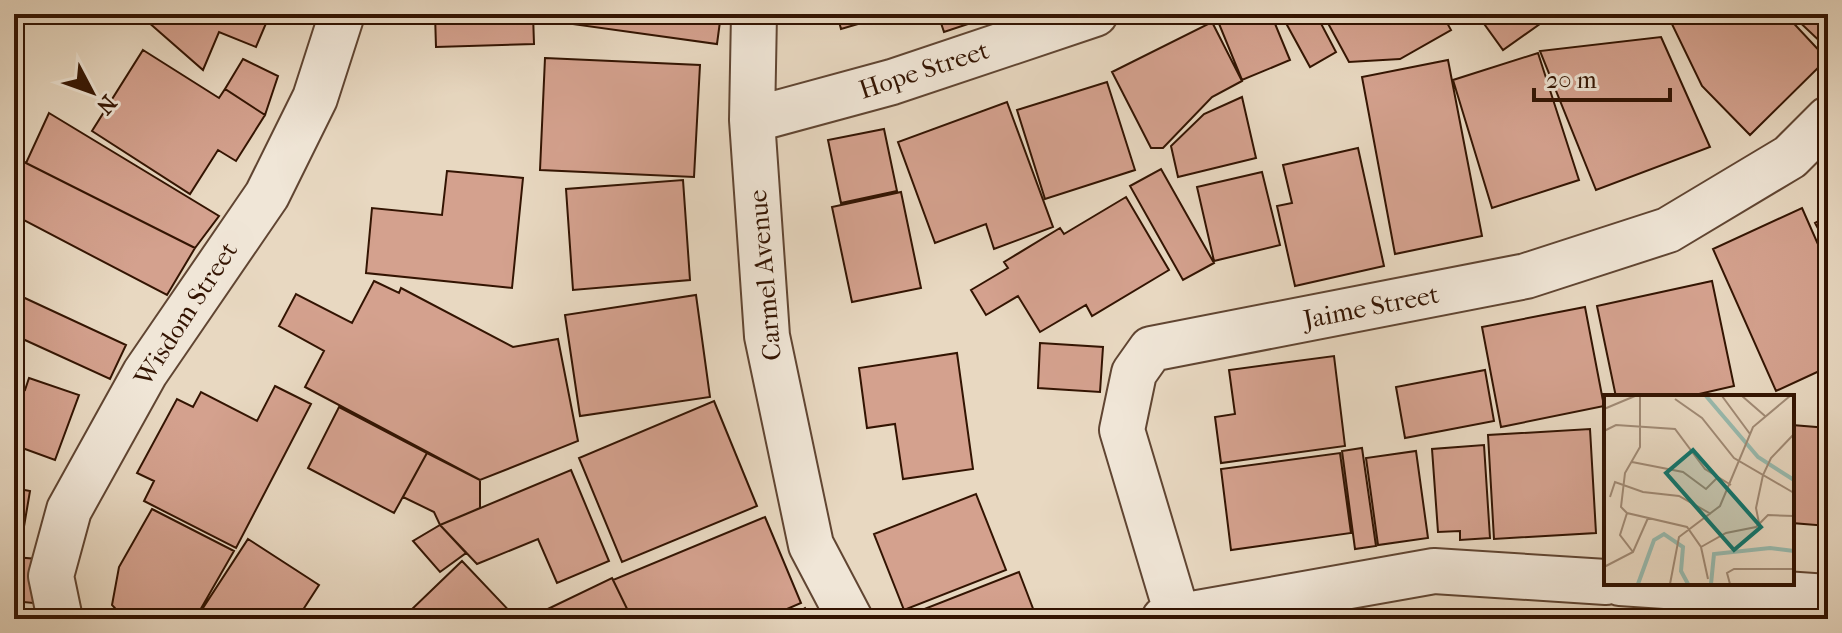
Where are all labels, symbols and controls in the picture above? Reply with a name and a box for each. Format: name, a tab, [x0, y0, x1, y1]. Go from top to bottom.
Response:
street label: Hope Street	[855, 34, 993, 106]
north arrow	[52, 52, 132, 132]
scale bar	[1534, 52, 1670, 102]
text: 20 m	[1546, 66, 1597, 94]
text: N	[91, 90, 122, 120]
street label: Carmel Avenue	[742, 188, 788, 362]
street label: Wisdom Street	[127, 235, 245, 393]
street label: Jaime Street	[1299, 279, 1442, 336]
inset map	[1604, 395, 1794, 585]

